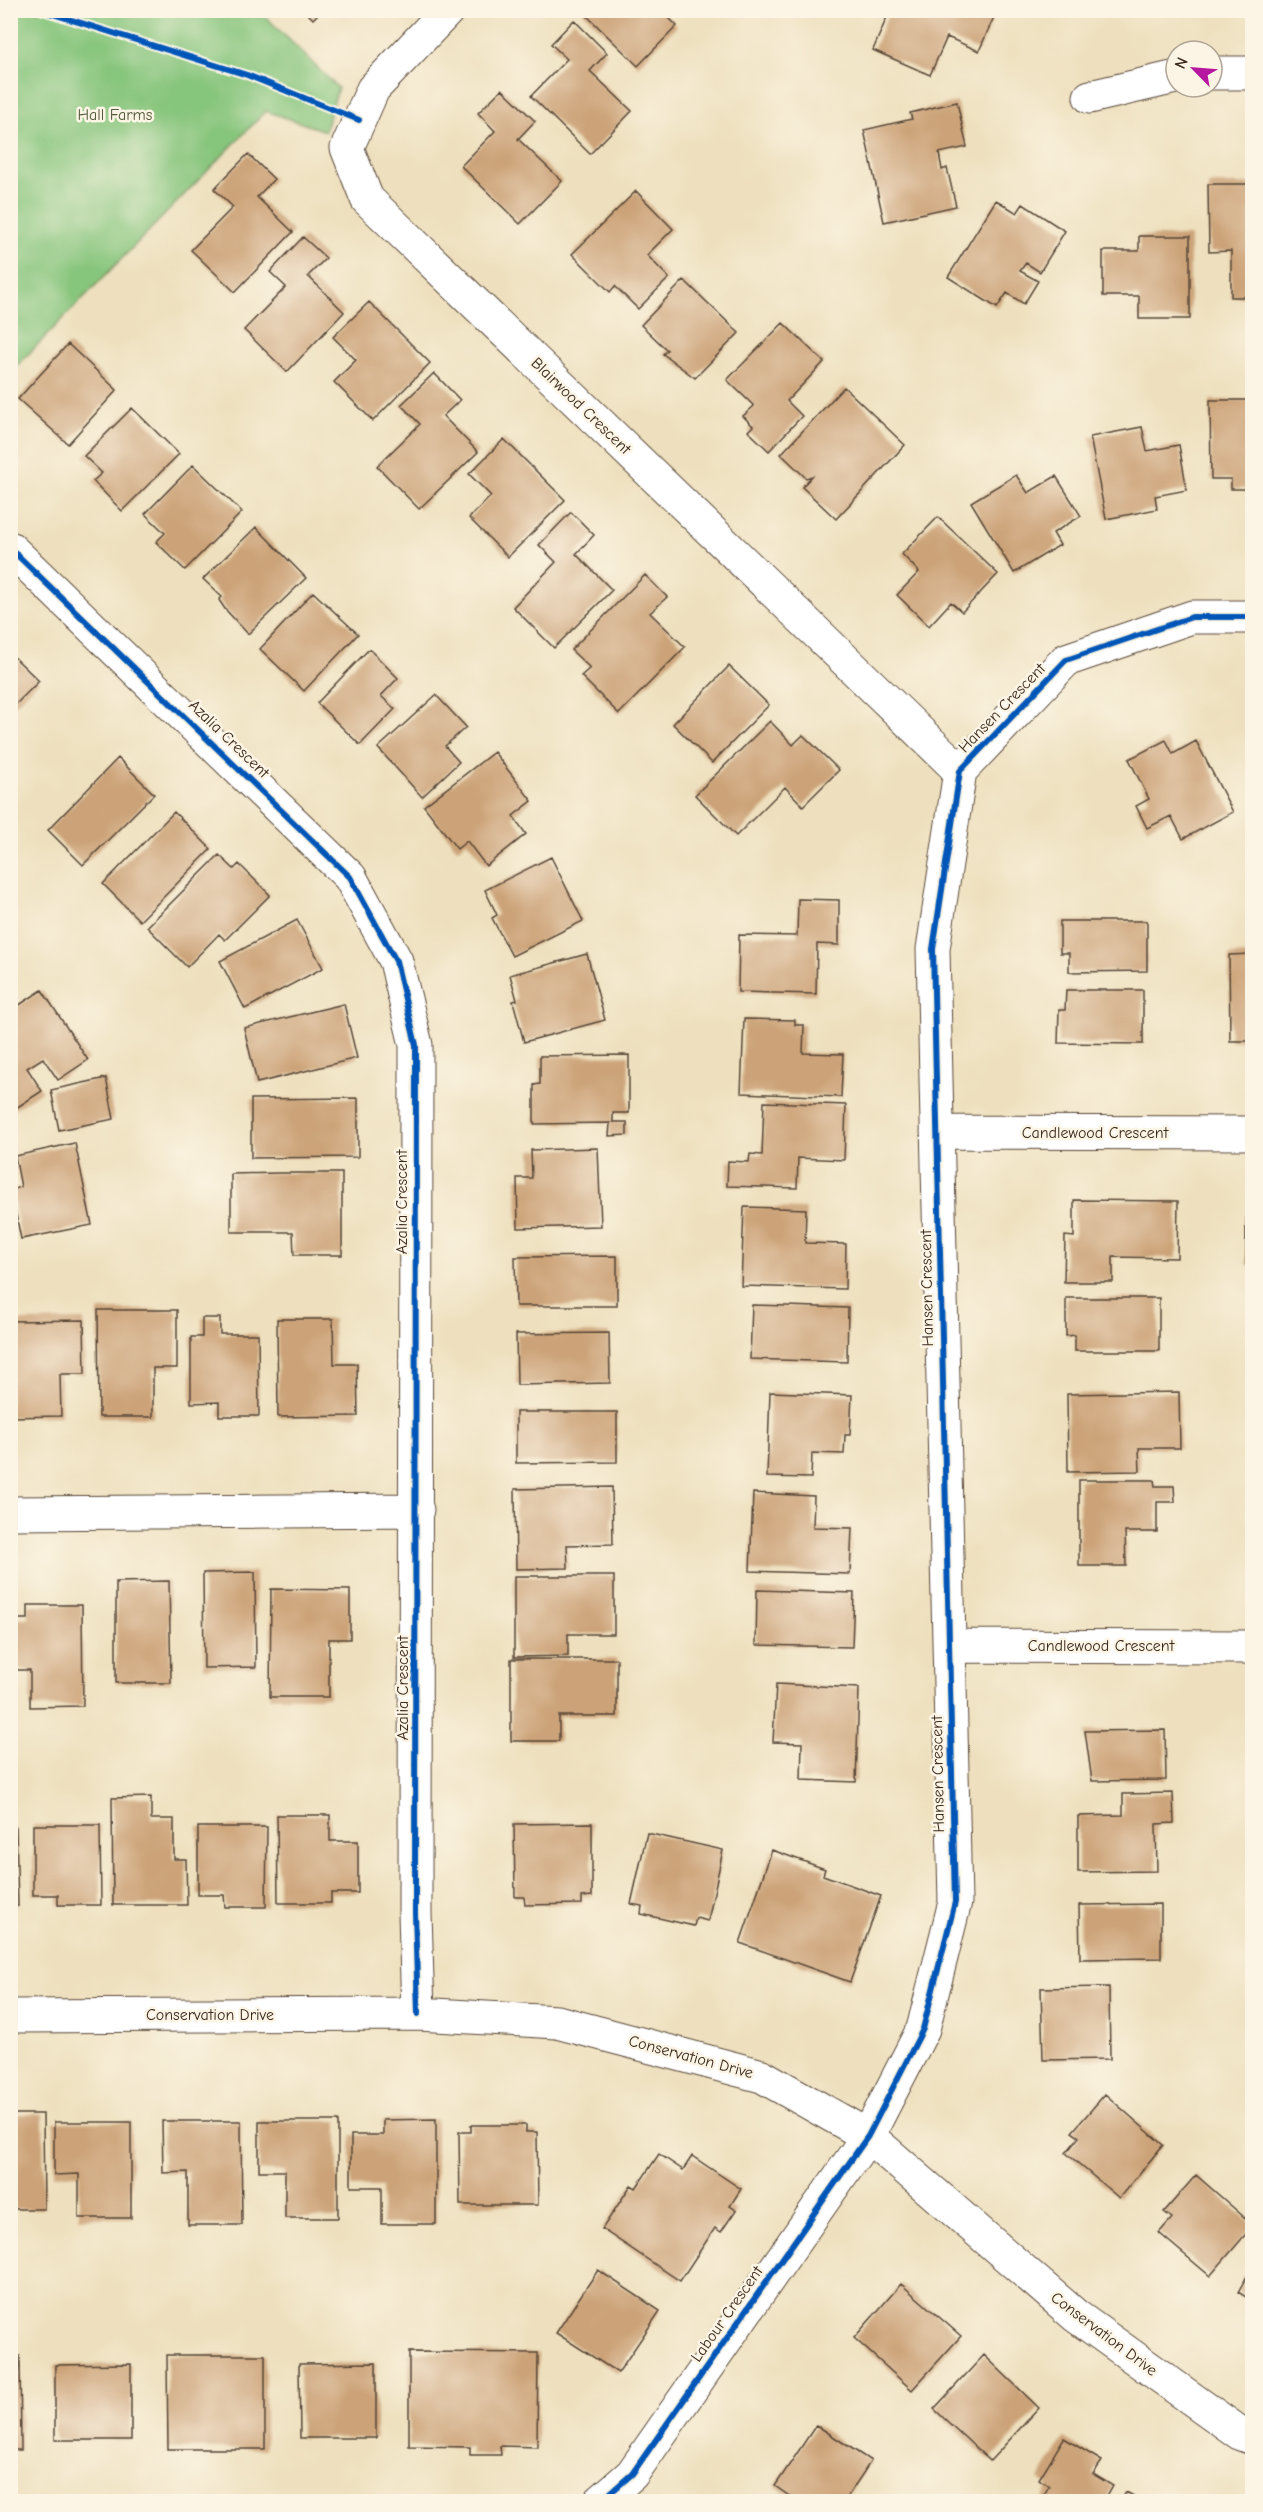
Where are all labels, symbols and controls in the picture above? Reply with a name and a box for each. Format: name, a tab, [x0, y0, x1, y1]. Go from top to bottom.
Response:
north arrow	[1164, 39, 1224, 99]
text: N	[1171, 55, 1192, 72]
park label: Hall Farms	[78, 106, 153, 124]
street label: Blairwood Crescent	[528, 354, 635, 458]
street label: Hansen Crescent	[955, 659, 1049, 756]
street label: Azalia Crescent	[185, 696, 273, 782]
street label: Candlewood Crescent	[1022, 1124, 1169, 1142]
street label: Azalia Crescent	[393, 1149, 411, 1254]
street label: Hansen Crescent	[917, 1229, 937, 1347]
street label: Azalia Crescent	[394, 1635, 412, 1740]
street label: Candlewood Crescent	[1028, 1637, 1175, 1655]
street label: Hansen Crescent	[928, 1715, 948, 1833]
street label: Conservation Drive	[146, 2006, 274, 2024]
street label: Conservation Drive	[627, 2032, 755, 2082]
street label: Labour Crescent	[687, 2262, 767, 2365]
street label: Conservation Drive	[1047, 2288, 1161, 2380]

